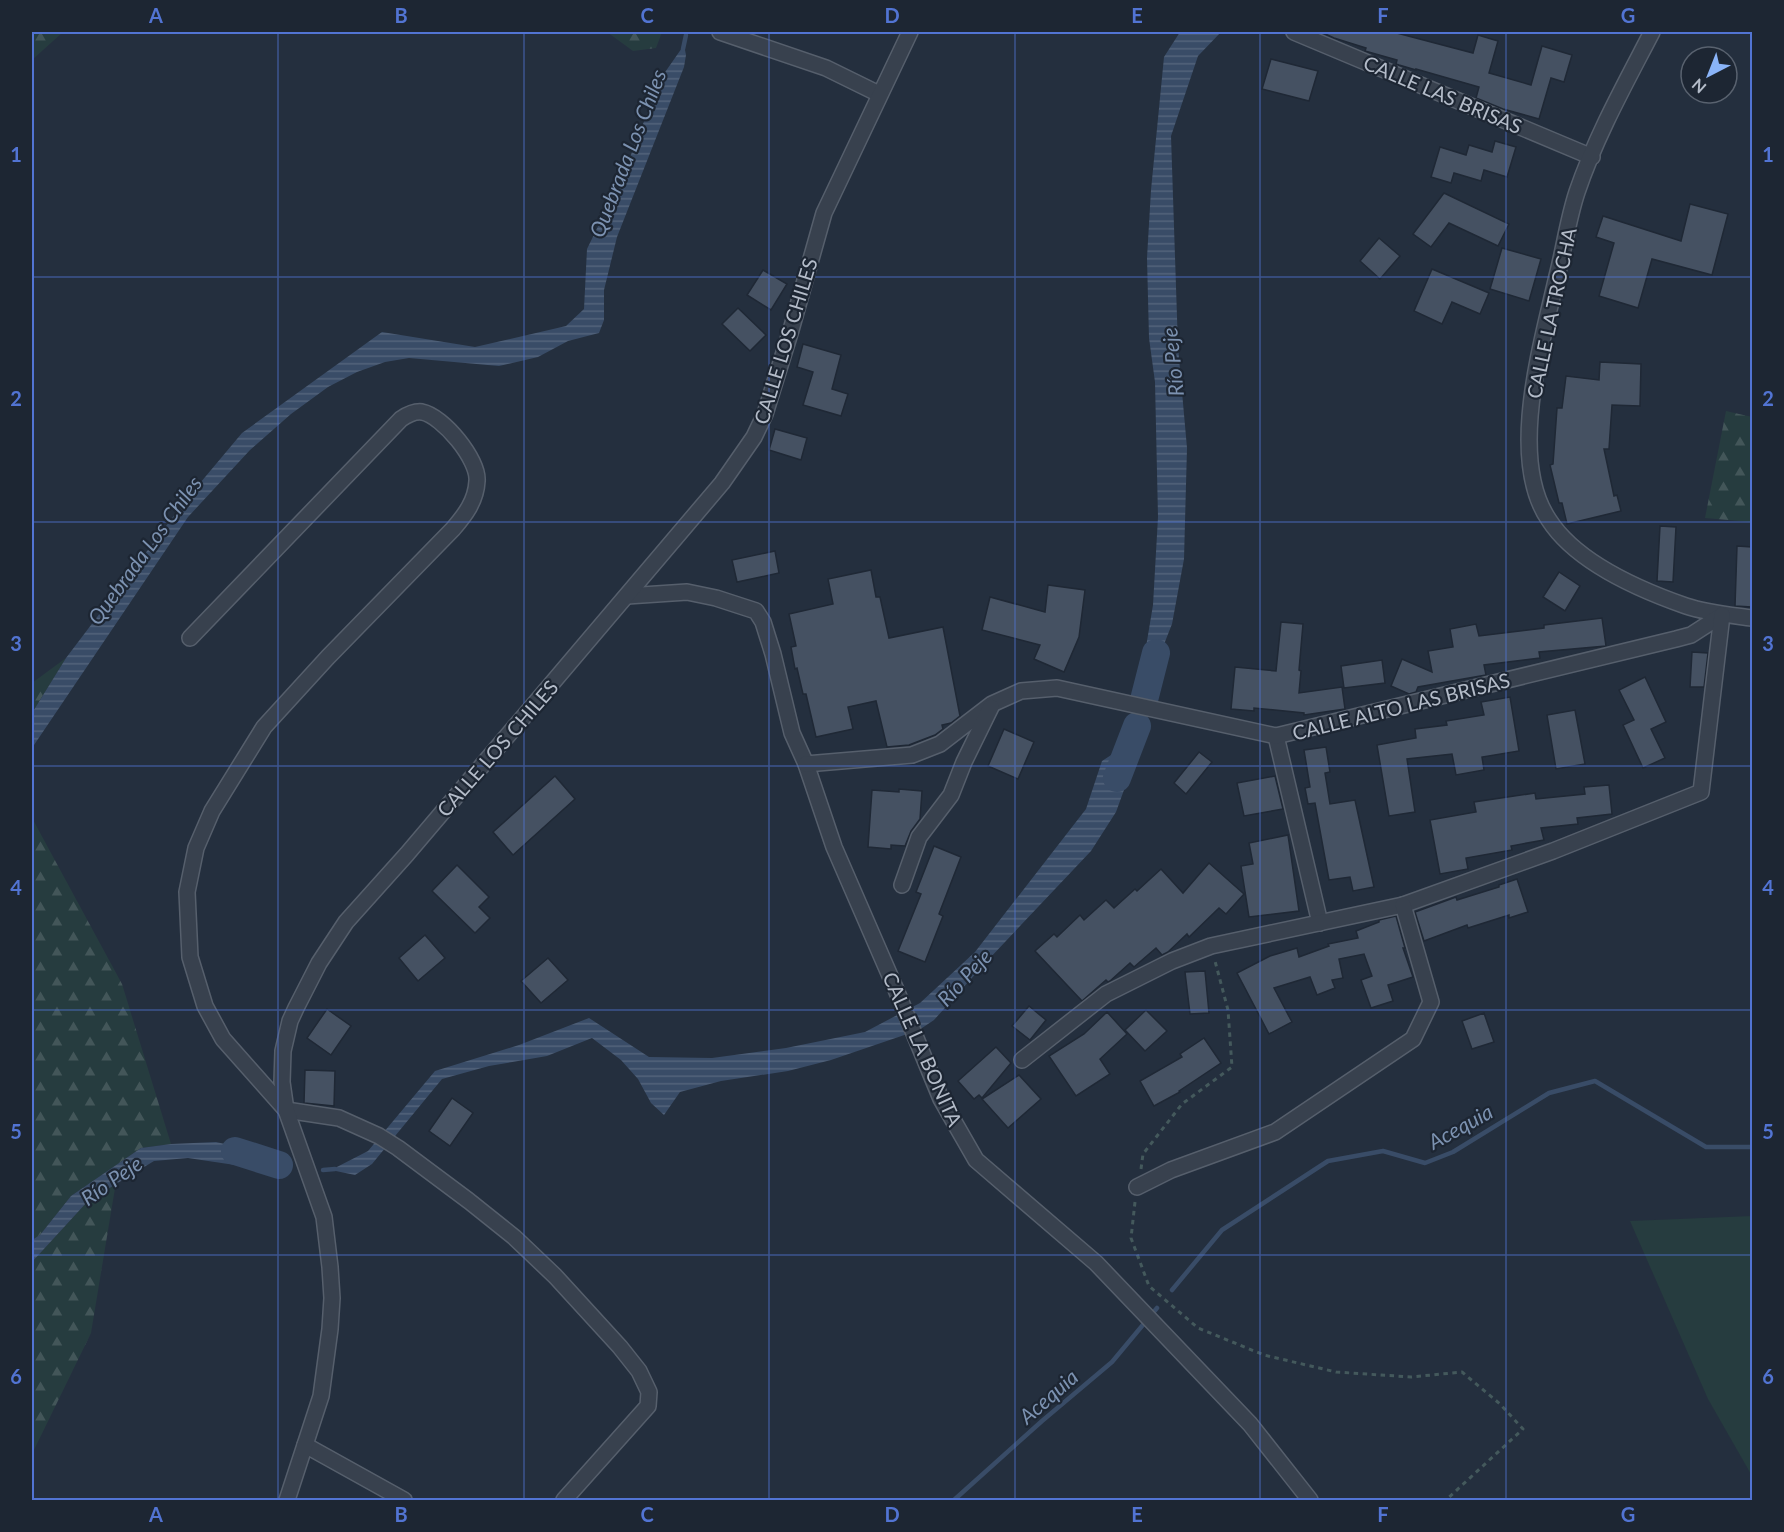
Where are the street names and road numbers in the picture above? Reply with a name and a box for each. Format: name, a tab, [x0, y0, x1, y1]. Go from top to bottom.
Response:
street label: CALLE LAS BRISAS	[1360, 50, 1526, 138]
street label: CALLE LA TROCHA	[1521, 225, 1581, 401]
street label: CALLE LOS CHILES	[748, 255, 822, 427]
street label: CALLE ALTO LAS BRISAS	[1290, 667, 1512, 745]
street label: CALLE LOS CHILES	[431, 675, 563, 821]
street label: CALLE LA BONITA	[878, 968, 968, 1130]

